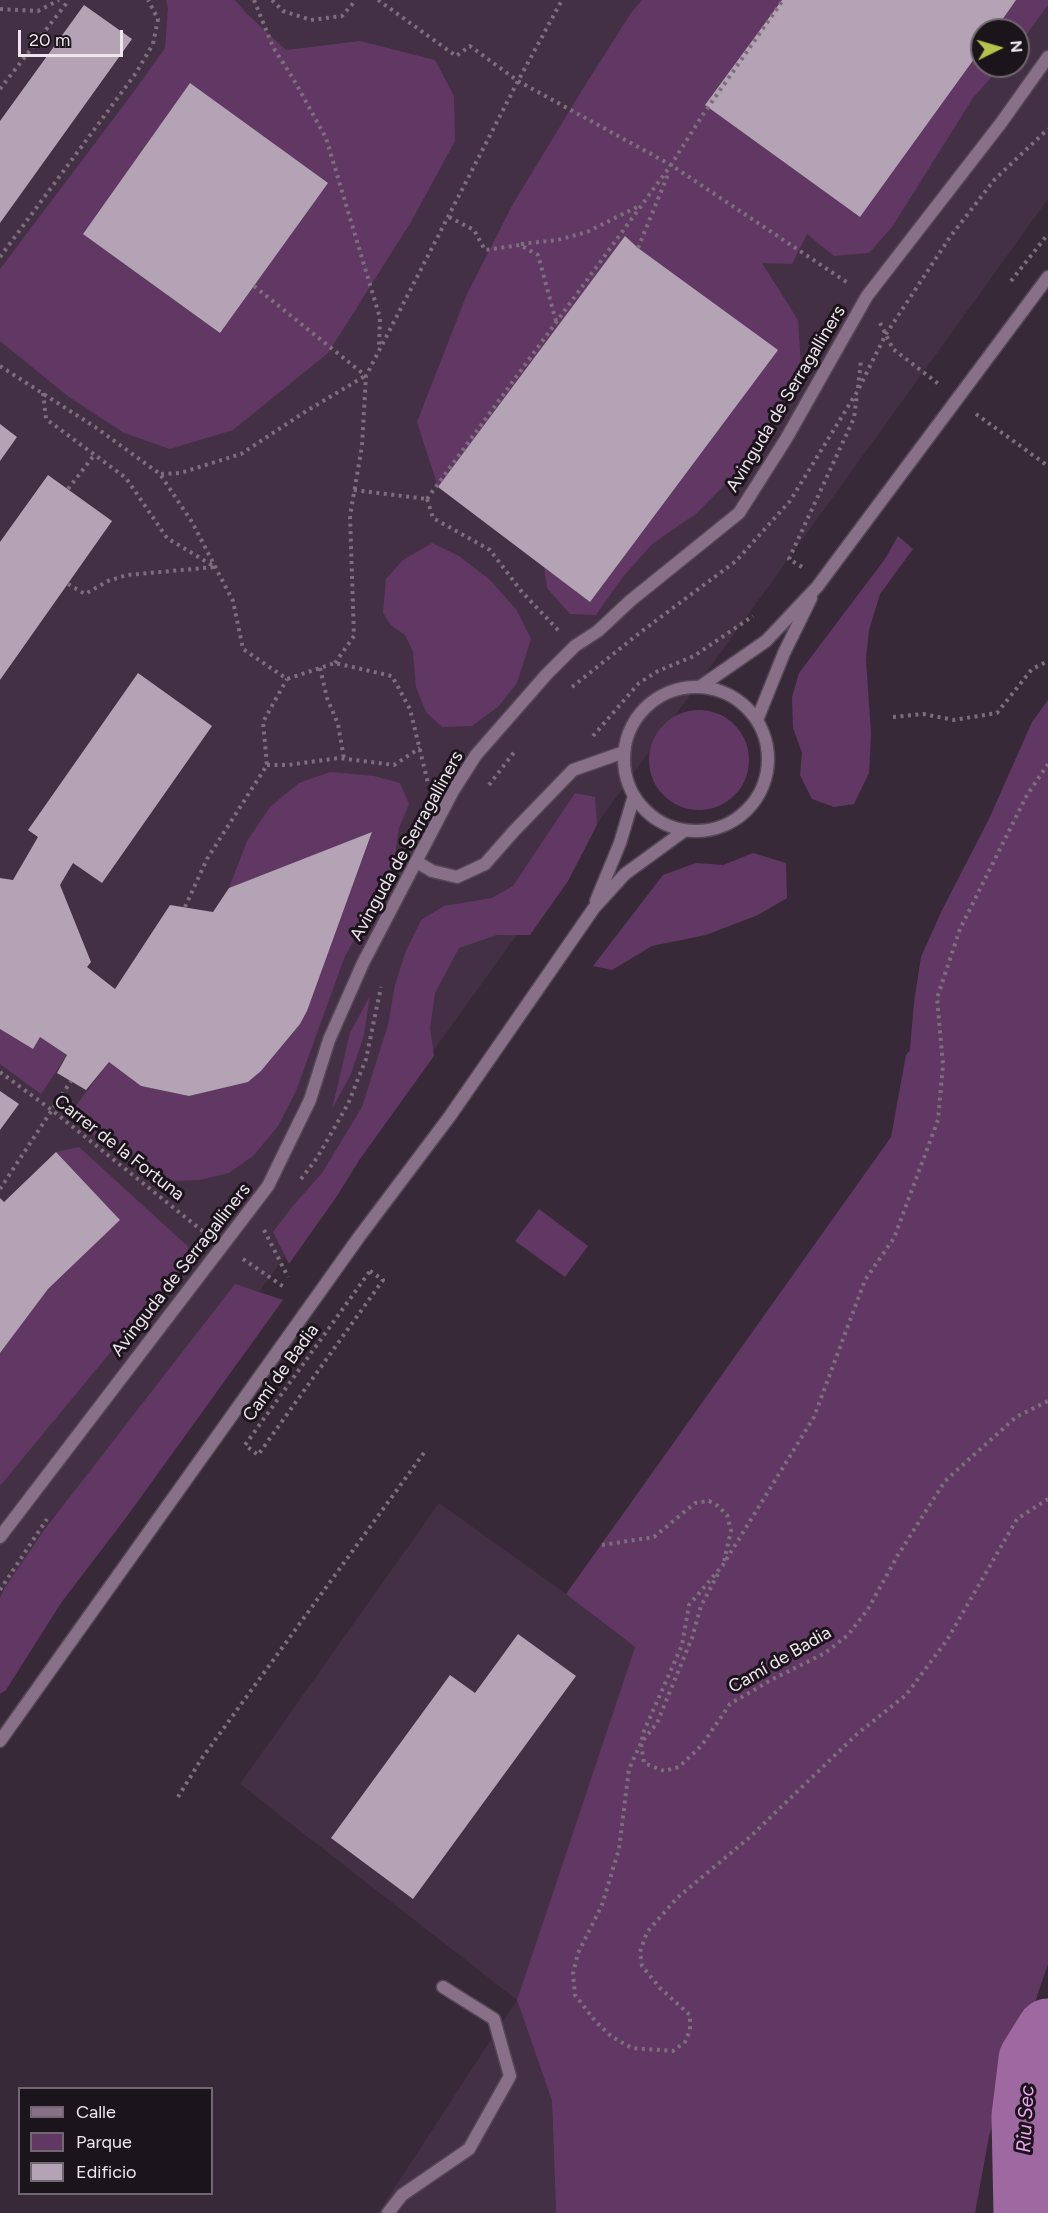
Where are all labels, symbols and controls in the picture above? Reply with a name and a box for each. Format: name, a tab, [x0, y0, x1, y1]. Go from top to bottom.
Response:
scale bar	[21, 18, 126, 56]
north arrow	[970, 18, 1030, 78]
text: 20 m	[29, 29, 70, 51]
text: N	[1006, 40, 1026, 54]
street label: Avinguda de Serragalliners	[722, 302, 850, 496]
street label: Avinguda de Serragalliners	[346, 747, 468, 945]
street label: Carrer de la Fortuna	[50, 1090, 188, 1206]
street label: Avinguda de Serragalliners	[107, 1179, 255, 1361]
street label: Camí de Badia	[238, 1320, 324, 1426]
street label: Camí de Badia	[725, 1622, 835, 1698]
water label: Riu Sec	[1012, 2085, 1040, 2153]
legend	[18, 2087, 213, 2195]
text: Calle	[76, 2101, 116, 2123]
text: Parque	[76, 2131, 132, 2153]
text: Edificio	[76, 2161, 137, 2183]

